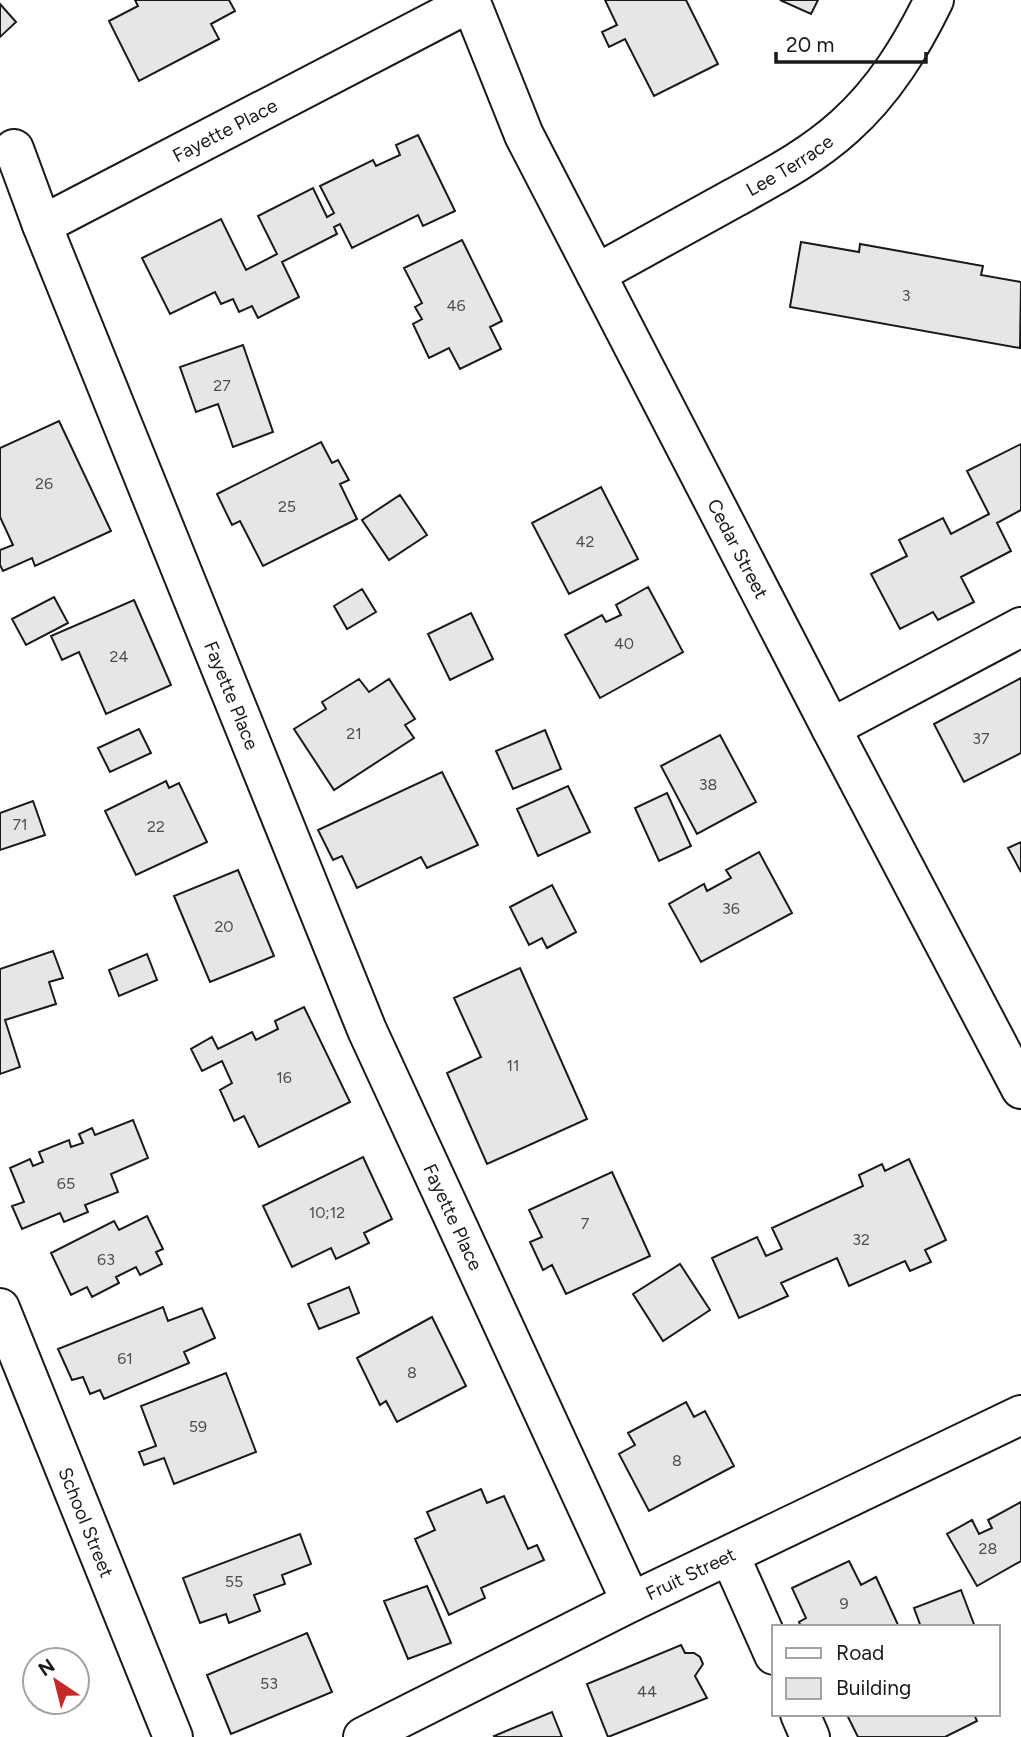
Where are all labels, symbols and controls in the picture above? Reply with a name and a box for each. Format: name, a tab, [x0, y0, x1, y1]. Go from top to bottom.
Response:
scale bar	[776, 21, 926, 65]
text: 20 m	[786, 32, 834, 57]
street label: Fayette Place	[169, 94, 281, 167]
street label: Lee Terrace	[742, 130, 838, 201]
house number: 3	[902, 286, 910, 305]
house number: 46	[447, 296, 466, 315]
house number: 27	[213, 376, 231, 395]
house number: 26	[35, 474, 53, 493]
street label: Cedar Street	[702, 495, 773, 603]
house number: 25	[278, 497, 296, 516]
house number: 42	[576, 532, 594, 551]
house number: 40	[614, 634, 634, 653]
street label: Fayette Place	[199, 638, 264, 753]
house number: 24	[110, 647, 128, 666]
house number: 21	[346, 724, 362, 743]
house number: 37	[972, 729, 990, 748]
house number: 38	[699, 775, 717, 794]
house number: 71	[12, 815, 28, 834]
house number: 22	[147, 817, 165, 836]
house number: 36	[722, 899, 740, 918]
house number: 20	[214, 917, 234, 936]
house number: 11	[506, 1056, 520, 1075]
house number: 16	[276, 1068, 292, 1087]
street label: Fayette Place	[418, 1160, 487, 1274]
house number: 65	[57, 1174, 75, 1193]
house number: 10;12	[309, 1203, 345, 1222]
house number: 7	[581, 1214, 590, 1233]
house number: 32	[852, 1230, 870, 1249]
house number: 63	[97, 1250, 115, 1269]
house number: 61	[117, 1349, 133, 1368]
house number: 8	[407, 1363, 417, 1382]
house number: 59	[189, 1417, 207, 1436]
house number: 8	[672, 1451, 682, 1470]
street label: School Street	[53, 1464, 118, 1581]
house number: 28	[979, 1539, 997, 1558]
street label: Fruit Street	[642, 1543, 739, 1605]
house number: 55	[225, 1572, 243, 1591]
house number: 9	[839, 1594, 849, 1613]
legend	[772, 1625, 1000, 1716]
text: Road	[836, 1640, 884, 1665]
north arrow	[21, 1646, 91, 1716]
text: N	[34, 1654, 59, 1681]
house number: 53	[260, 1674, 278, 1693]
text: Building	[836, 1675, 911, 1700]
house number: 44	[637, 1682, 657, 1701]

